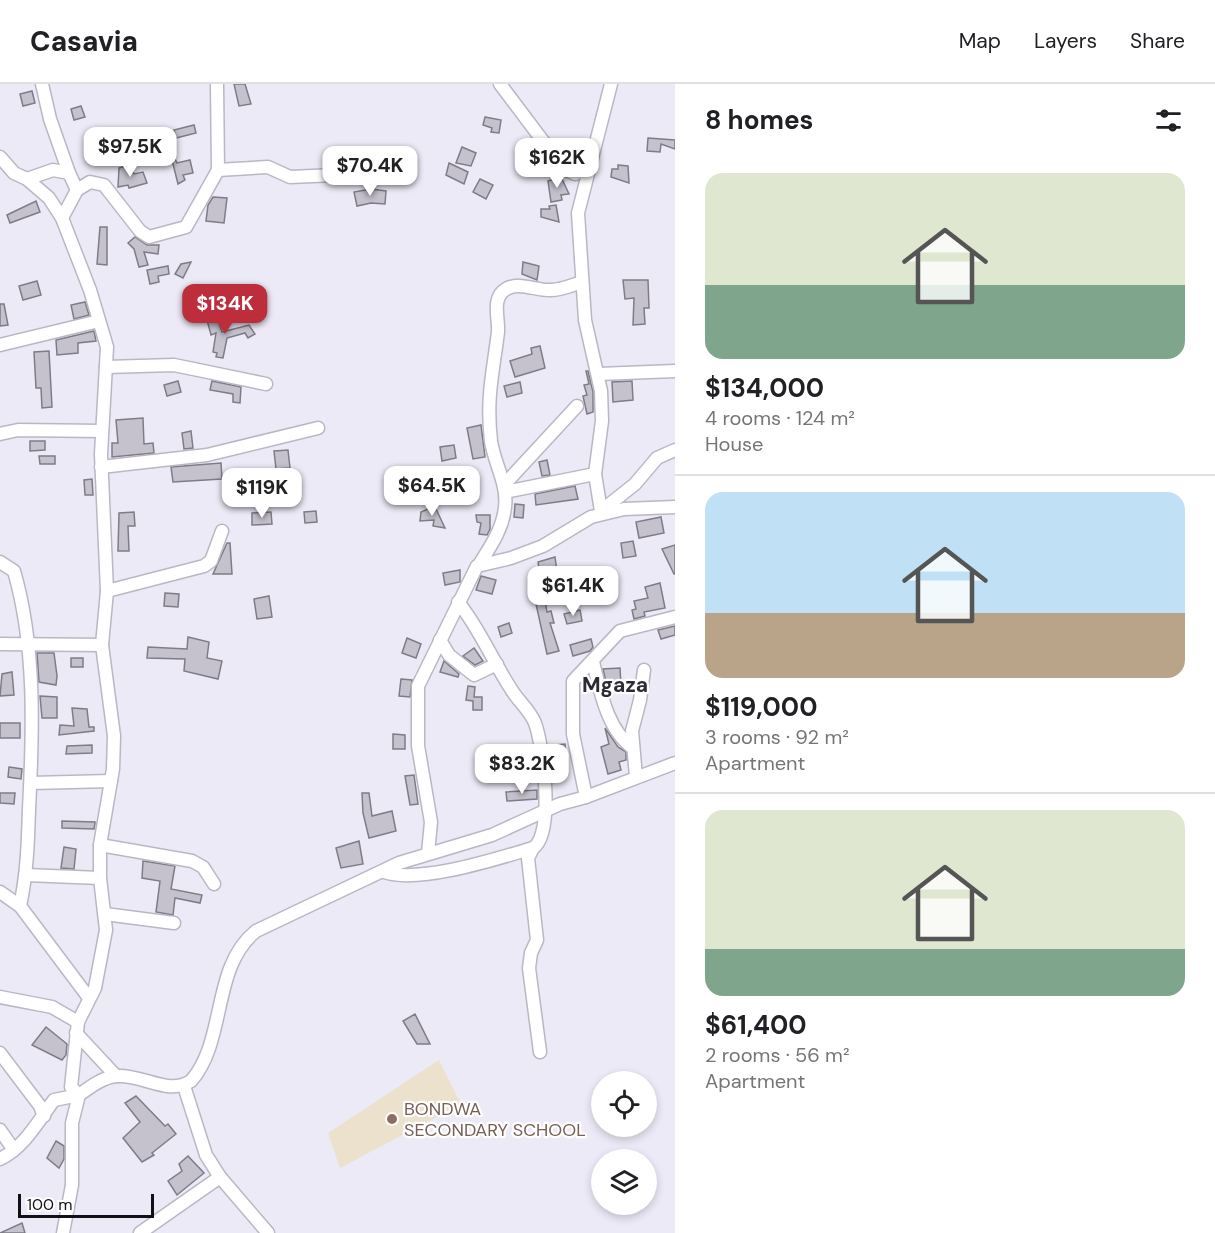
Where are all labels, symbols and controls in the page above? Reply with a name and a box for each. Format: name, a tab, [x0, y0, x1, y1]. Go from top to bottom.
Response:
text: Casavia	[30, 23, 138, 60]
text: Map	[959, 27, 1001, 55]
text: Layers	[1034, 27, 1097, 55]
text: Share	[1130, 27, 1185, 55]
text: 8 homes	[705, 103, 813, 137]
icon: filters	[1152, 104, 1185, 137]
pin: $97.5K	[81, 127, 179, 178]
text: $97.5K	[98, 133, 162, 159]
pin: $162K	[515, 138, 599, 189]
text: $162K	[529, 144, 585, 170]
pin: $70.4K	[321, 146, 419, 197]
text: $70.4K	[336, 152, 404, 178]
icon: home	[891, 212, 999, 320]
pin: $134K	[183, 284, 267, 335]
text: $134K	[196, 290, 254, 316]
text: $134,000	[705, 371, 824, 405]
text: 4 rooms · 124 m²	[705, 405, 855, 431]
text: House	[705, 431, 763, 457]
pin: $64.5K	[383, 466, 481, 517]
pin: $119K	[220, 468, 304, 519]
text: $64.5K	[398, 472, 466, 498]
text: $119K	[236, 474, 288, 500]
icon: home	[891, 531, 999, 639]
pin: $61.4K	[524, 566, 622, 617]
text: $61.4K	[541, 572, 605, 598]
district label: Mgaza	[582, 671, 648, 699]
text: $119,000	[705, 690, 817, 724]
text: 3 rooms · 92 m²	[705, 724, 849, 750]
pin: $83.2K	[473, 744, 571, 795]
text: $83.2K	[489, 750, 555, 776]
text: Apartment	[705, 750, 805, 776]
icon: home	[891, 849, 999, 957]
text: $61,400	[705, 1008, 807, 1042]
text: 2 rooms · 56 m²	[705, 1042, 850, 1068]
text: Apartment	[705, 1068, 805, 1094]
map controls	[591, 1071, 657, 1215]
button: locate	[591, 1071, 657, 1137]
place label: BONDWA SECONDARY SCHOOL	[404, 1097, 586, 1142]
marker: BONDWA SECONDARY SCHOOL	[385, 1112, 399, 1126]
button: layers	[591, 1149, 657, 1215]
scale bar	[18, 1191, 154, 1218]
text: 100 m	[27, 1194, 72, 1215]

